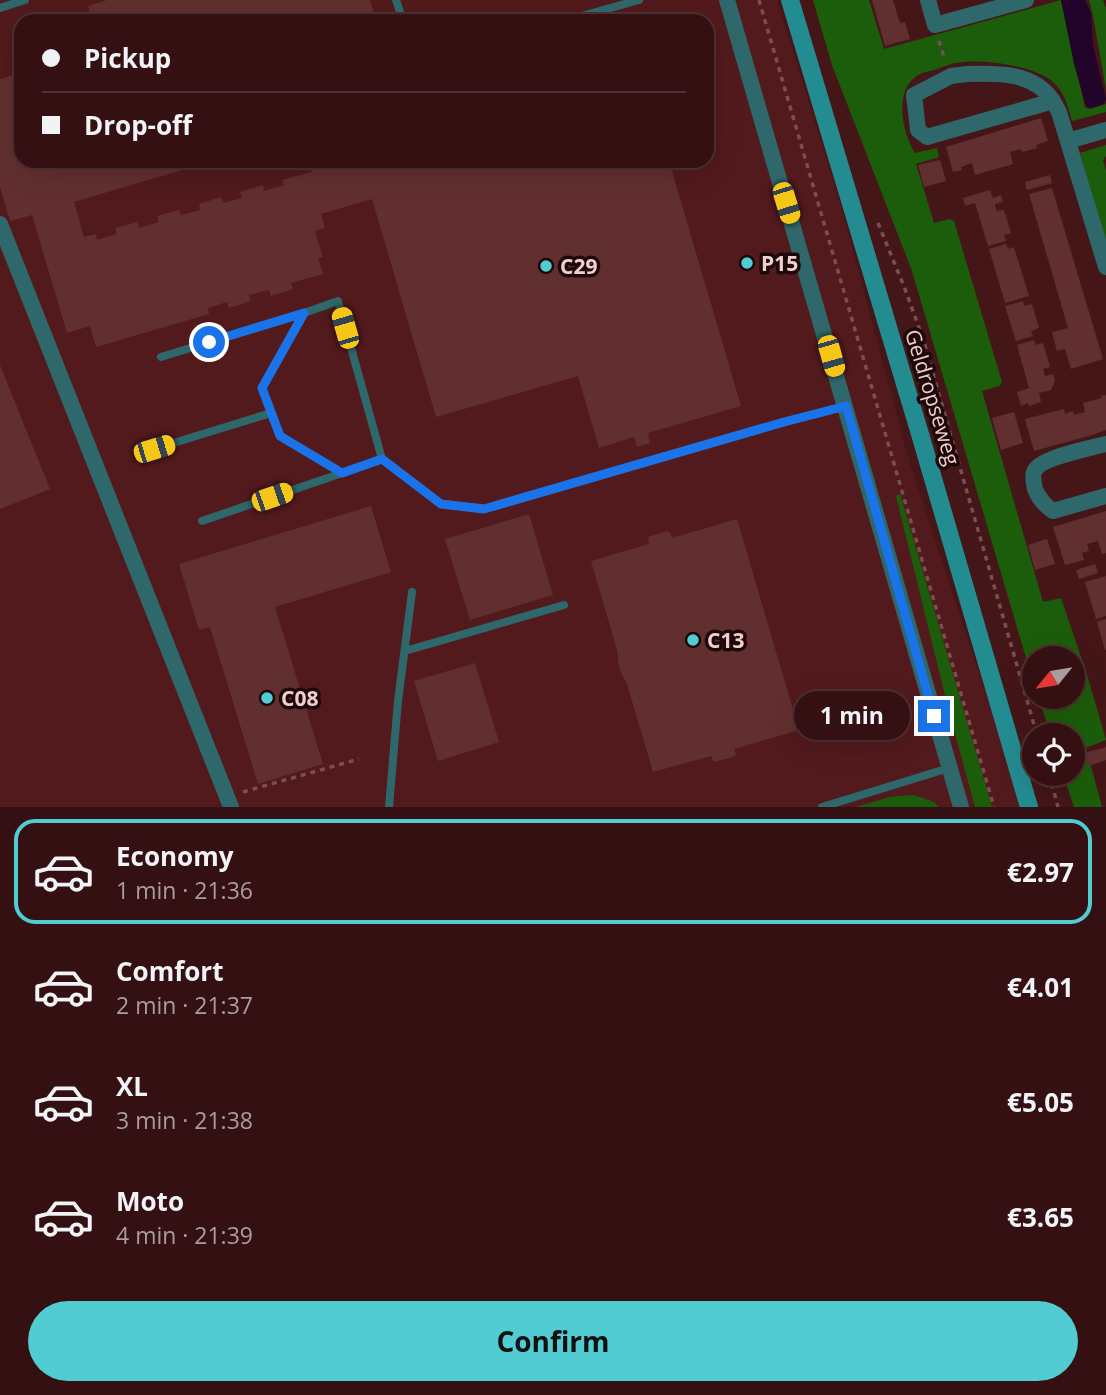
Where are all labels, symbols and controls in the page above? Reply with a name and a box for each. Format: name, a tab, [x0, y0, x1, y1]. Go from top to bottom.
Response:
text: Pickup	[84, 40, 171, 76]
text: Drop-off	[84, 107, 192, 143]
car	[770, 180, 803, 226]
place label: P15	[761, 249, 798, 277]
place label: C29	[560, 252, 597, 280]
marker: P15	[739, 255, 755, 271]
marker: C29	[538, 258, 554, 274]
car	[330, 305, 361, 351]
route start	[193, 326, 225, 358]
street label: Geldropseweg	[899, 326, 967, 468]
car	[816, 333, 847, 379]
car	[131, 433, 178, 465]
car	[249, 480, 296, 514]
place label: C13	[707, 626, 744, 654]
marker: C13	[685, 632, 701, 648]
north arrow	[1022, 646, 1085, 709]
map controls	[1022, 646, 1085, 786]
place label: C08	[281, 684, 318, 712]
marker: C08	[259, 690, 275, 706]
callout: 1 min	[794, 692, 909, 740]
text: 1 min	[820, 699, 884, 731]
route end	[918, 700, 950, 732]
button: locate	[1022, 723, 1085, 786]
text: Economy	[116, 838, 234, 874]
icon: car	[32, 840, 95, 903]
text: €2.97	[1007, 854, 1074, 890]
text: 1 min · 21:36	[116, 874, 253, 906]
text: Comfort	[116, 953, 223, 989]
icon: car	[32, 955, 95, 1018]
text: €4.01	[1007, 969, 1074, 1005]
text: 2 min · 21:37	[116, 989, 253, 1021]
text: XL	[116, 1068, 148, 1104]
icon: car	[32, 1070, 95, 1133]
text: €5.05	[1007, 1084, 1074, 1120]
text: 3 min · 21:38	[116, 1104, 253, 1136]
text: Moto	[116, 1183, 184, 1219]
icon: car	[32, 1185, 95, 1248]
text: €3.65	[1007, 1199, 1074, 1235]
text: 4 min · 21:39	[116, 1219, 253, 1251]
button: Confirm	[28, 1301, 1078, 1381]

